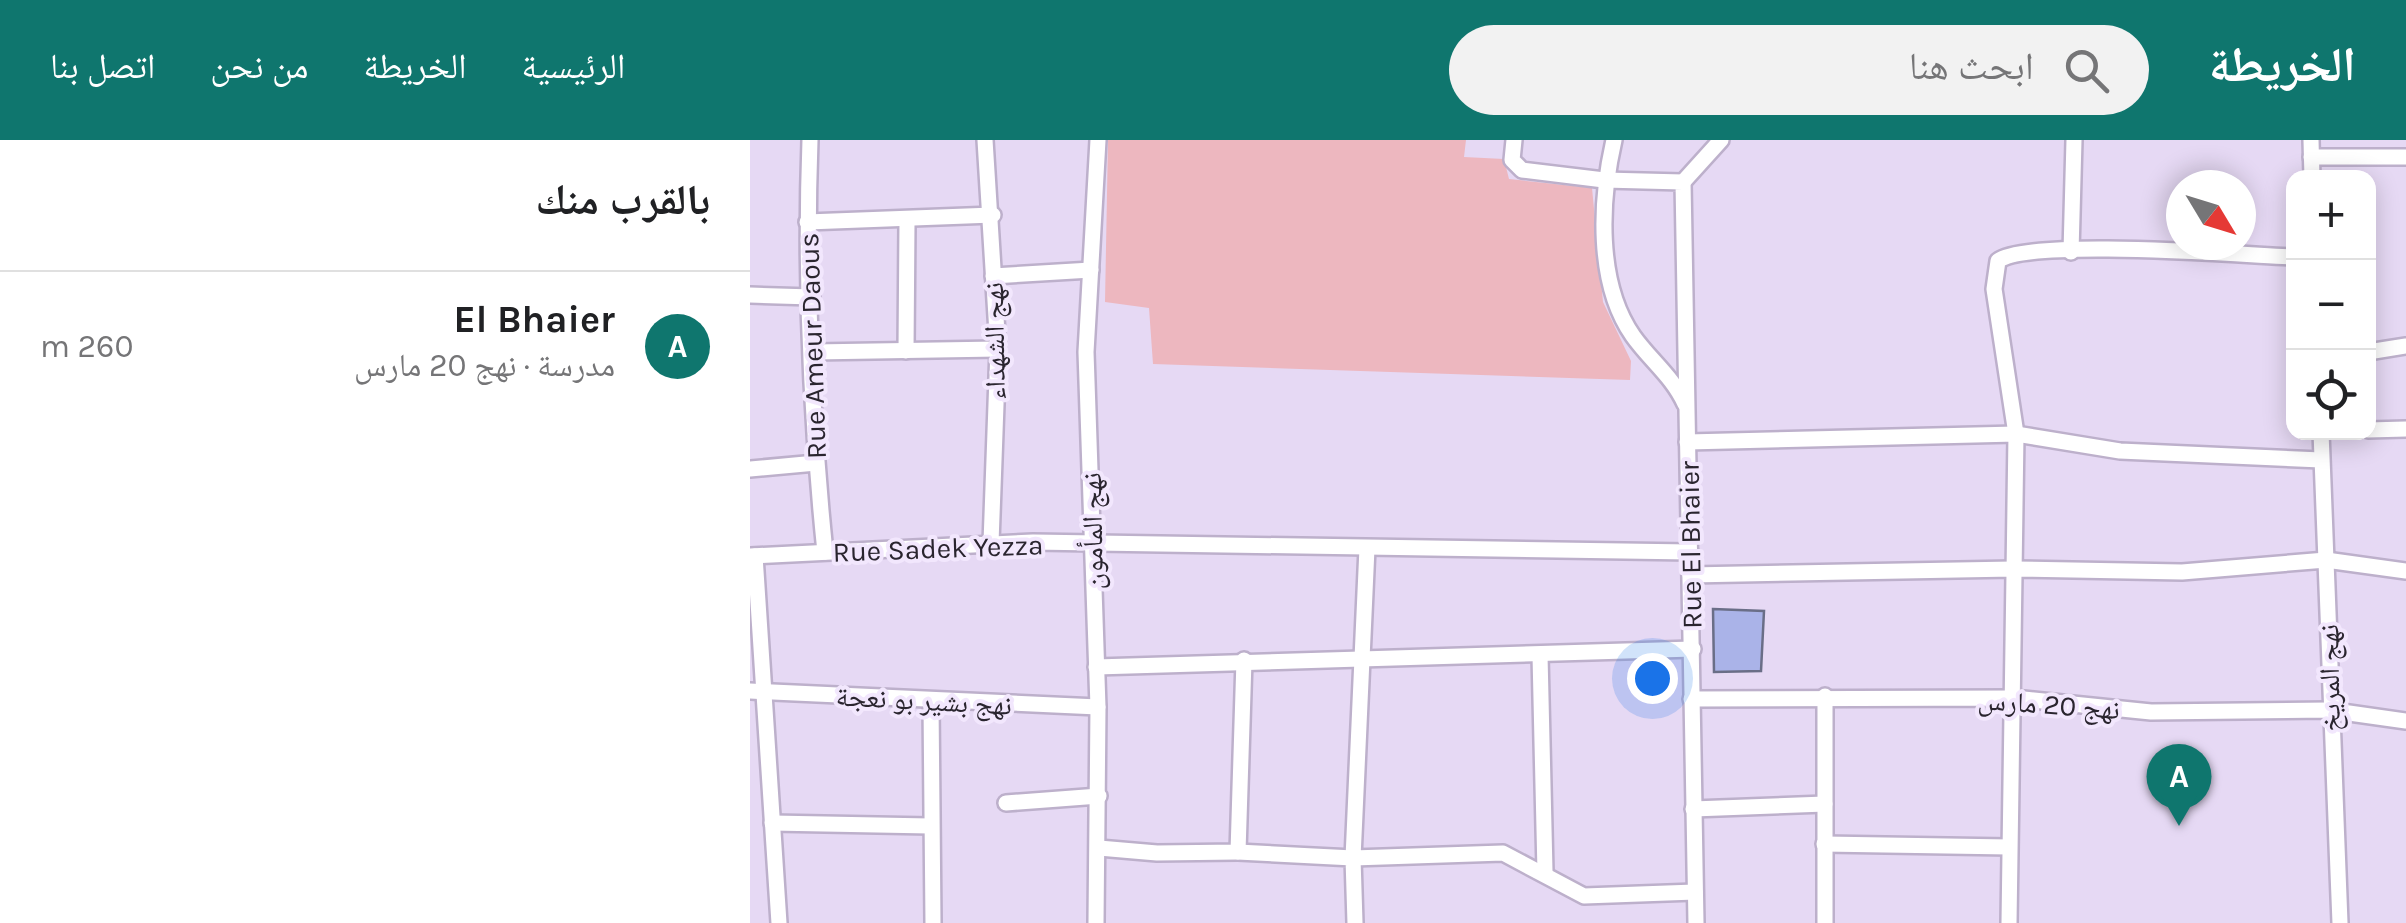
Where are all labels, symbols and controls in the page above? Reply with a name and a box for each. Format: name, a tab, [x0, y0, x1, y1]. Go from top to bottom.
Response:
search box	[1449, 25, 2149, 115]
text: الخريطة	[2209, 37, 2356, 93]
icon: search	[2059, 43, 2114, 98]
text: ابحث هنا	[1909, 44, 2034, 89]
text: اتصل بنا	[50, 46, 155, 87]
text: من نحن	[210, 46, 308, 87]
text: الخريطة	[363, 46, 466, 87]
text: الرئيسية	[521, 46, 625, 87]
north arrow	[2166, 170, 2256, 260]
map controls	[2286, 170, 2376, 440]
button: +	[2286, 170, 2376, 260]
text: بالقرب منك	[535, 175, 710, 225]
street label: Rue Ameur Daous	[792, 232, 833, 460]
button: −	[2286, 260, 2376, 350]
street label: نهج الشهداء	[977, 282, 1013, 400]
text: El Bhaier	[453, 297, 615, 342]
text: 260 m	[40, 328, 133, 365]
text: A	[667, 328, 688, 365]
text: مدرسة · نهج 20 مارس	[354, 347, 615, 384]
button: locate	[2286, 350, 2376, 440]
street label: Rue El Bhaier	[1673, 460, 1708, 629]
street label: نهج المأمون	[1074, 472, 1111, 590]
street label: Rue Sadek Yezza	[832, 528, 1044, 569]
street label: نهج المريخ	[2312, 624, 2348, 732]
your location	[1627, 653, 1678, 704]
street label: نهج بشير بو نعجة	[835, 679, 1013, 723]
street label: نهج 20 مارس	[1977, 683, 2121, 727]
pin: A	[2146, 744, 2212, 826]

